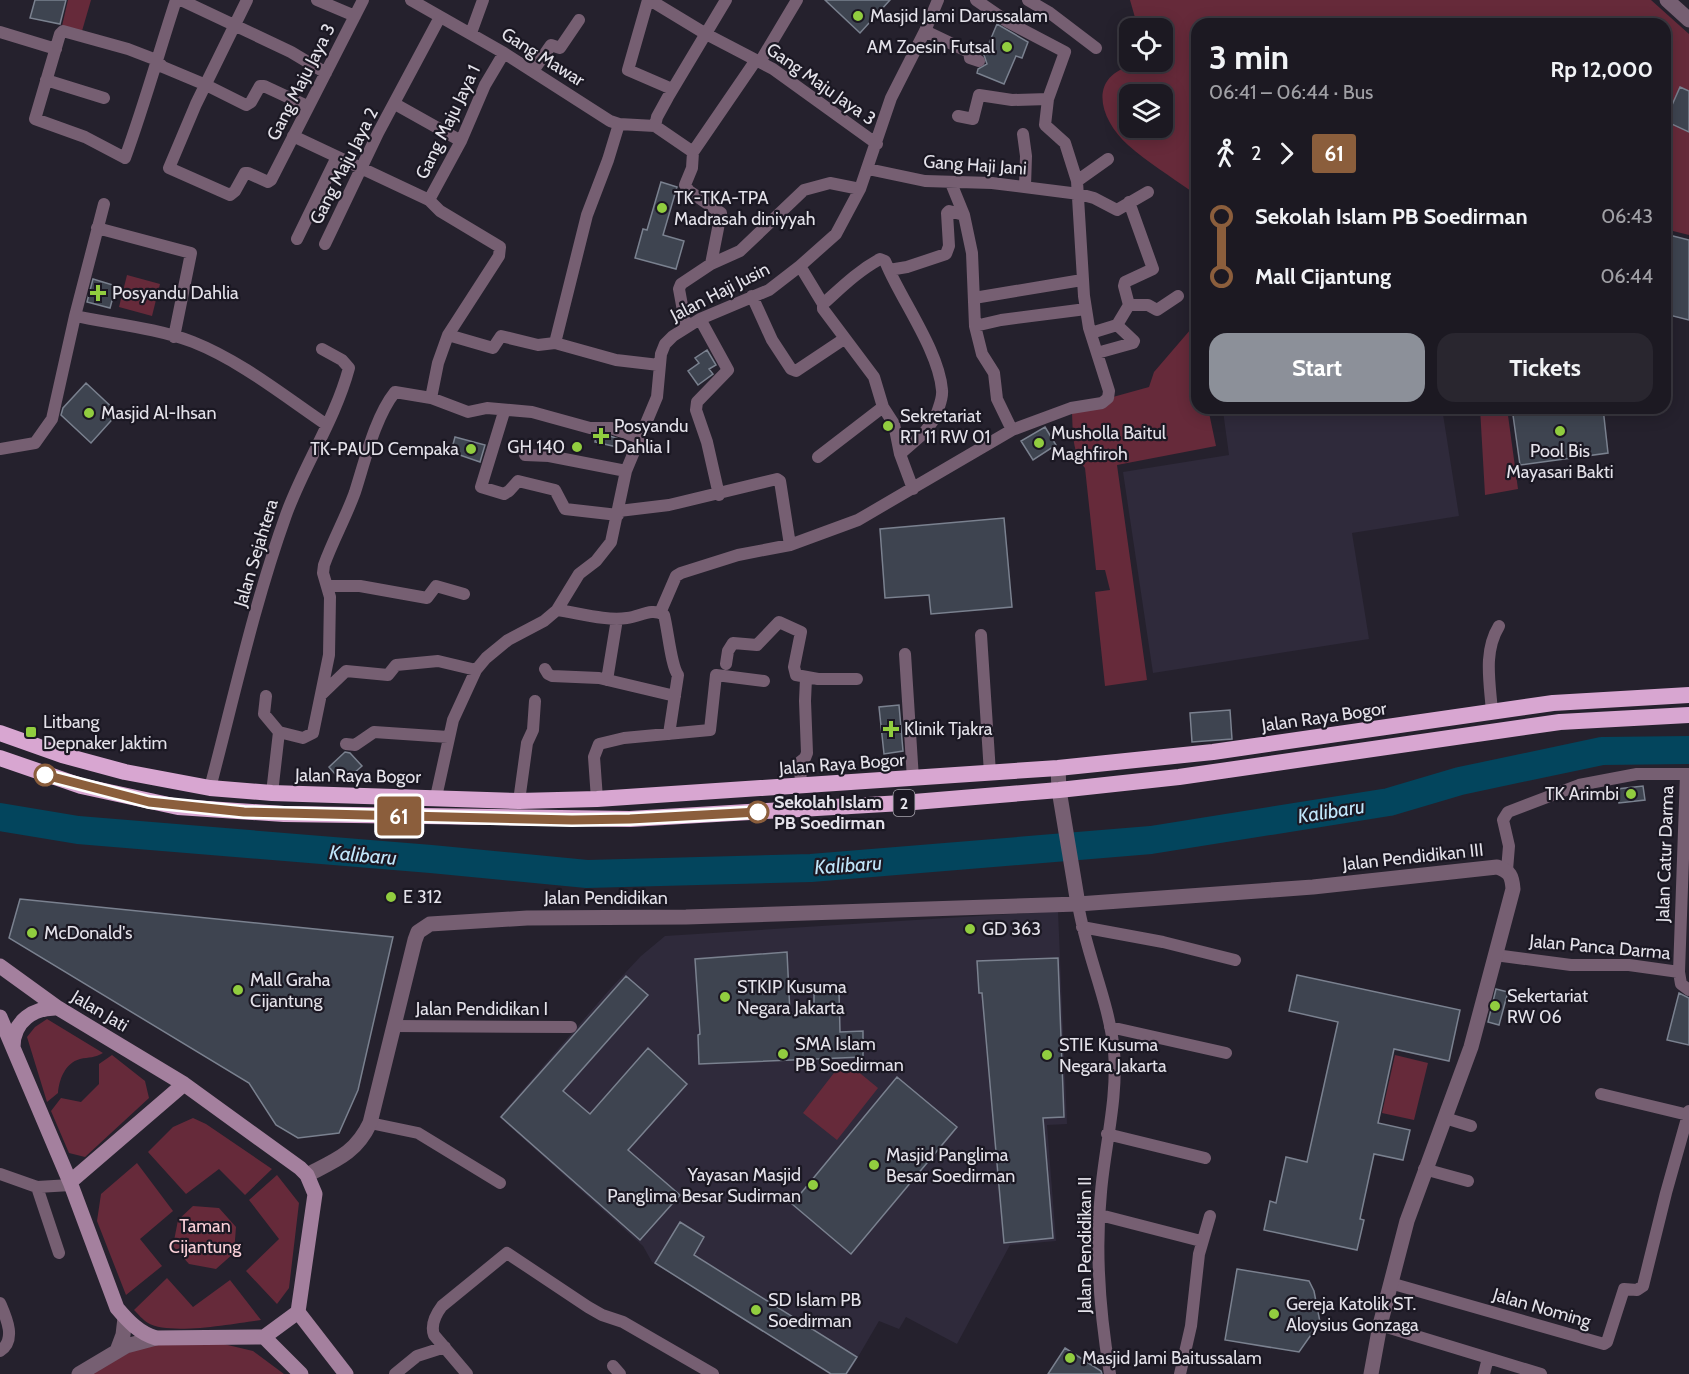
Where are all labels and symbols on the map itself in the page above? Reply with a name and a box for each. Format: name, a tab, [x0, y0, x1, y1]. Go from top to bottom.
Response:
place label: Masjid Jami Darussalam	[870, 5, 1048, 27]
marker: Masjid Jami Darussalam	[851, 9, 865, 23]
street label: Gang Maju Jaya 3	[262, 20, 340, 144]
street label: Gang Mawar	[497, 23, 589, 91]
place label: AM Zoesin Futsal	[867, 36, 996, 58]
street label: Gang Maju Jaya 3	[762, 38, 880, 130]
marker: AM Zoesin Futsal	[1000, 40, 1014, 54]
street label: Gang Maju Jaya 1	[411, 61, 485, 183]
street label: Gang Maju Jaya 2	[305, 104, 383, 228]
street label: Gang Haji Jani	[923, 150, 1027, 180]
place label: TK-TKA-TPA Madrasah diniyyah	[674, 187, 815, 230]
marker: TK-TKA-TPA Madrasah diniyyah	[655, 201, 669, 215]
street label: Jalan Haji Jusin	[666, 258, 773, 327]
place label: Posyandu Dahlia	[112, 282, 239, 304]
marker: Posyandu Dahlia	[89, 284, 107, 302]
place label: Masjid Al-Ihsan	[101, 402, 216, 424]
place label: Sekretariat RT 11 RW 01	[900, 405, 990, 448]
marker: Masjid Al-Ihsan	[82, 406, 96, 420]
place label: Posyandu Dahlia I	[614, 415, 689, 458]
marker: Sekretariat RT 11 RW 01	[881, 419, 895, 433]
place label: Musholla Baitul Maghfiroh	[1051, 422, 1167, 465]
marker: Pool Bis Mayasari Bakti	[1553, 424, 1567, 438]
marker: Posyandu Dahlia I	[592, 427, 610, 445]
place label: GH 140	[507, 436, 565, 458]
marker: Musholla Baitul Maghfiroh	[1032, 436, 1046, 450]
place label: TK-PAUD Cempaka	[310, 438, 459, 460]
marker: GH 140	[570, 440, 584, 454]
place label: Pool Bis Mayasari Bakti	[1506, 440, 1614, 483]
marker: TK-PAUD Cempaka	[464, 442, 478, 456]
street label: Jalan Sejahtera	[229, 496, 283, 610]
street label: Jalan Raya Bogor	[1259, 697, 1388, 737]
place label: Litbang Depnaker Jaktim	[43, 711, 167, 754]
place label: Klinik Tjakra	[904, 718, 993, 740]
marker: Klinik Tjakra	[882, 720, 900, 738]
marker: Litbang Depnaker Jaktim	[24, 725, 38, 739]
street label: Jalan Raya Bogor	[777, 749, 906, 779]
unlabelled marker	[34, 764, 56, 786]
street label: Jalan Raya Bogor	[294, 764, 421, 788]
place label: TK Arimbi	[1545, 783, 1619, 805]
street label: Jalan Catur Darma	[1652, 785, 1678, 924]
marker: TK Arimbi	[1624, 787, 1638, 801]
road number: 2	[894, 790, 914, 816]
place label: Sekolah Islam PB Soedirman	[774, 791, 885, 834]
water label: Kalibaru	[1296, 794, 1366, 828]
line badge: 61	[372, 796, 426, 836]
marker: Sekolah Islam PB Soedirman	[747, 801, 769, 823]
street label: Jalan Pendidikan III	[1340, 839, 1485, 875]
water label: Kalibaru	[328, 840, 398, 870]
water label: Kalibaru	[813, 851, 883, 879]
place label: E 312	[403, 886, 442, 908]
street label: Jalan Pendidikan	[543, 887, 668, 909]
marker: E 312	[384, 890, 398, 904]
place label: GD 363	[982, 918, 1041, 940]
place label: McDonald's	[44, 922, 132, 944]
marker: GD 363	[963, 922, 977, 936]
marker: McDonald's	[25, 926, 39, 940]
street label: Jalan Panca Darma	[1528, 930, 1672, 964]
place label: Mall Graha Cijantung	[250, 969, 331, 1012]
place label: STKIP Kusuma Negara Jakarta	[737, 976, 847, 1019]
marker: Mall Graha Cijantung	[231, 983, 245, 997]
street label: Jalan Jati	[67, 985, 133, 1037]
place label: Sekertariat RW 06	[1507, 985, 1588, 1028]
marker: STKIP Kusuma Negara Jakarta	[718, 990, 732, 1004]
street label: Jalan Pendidikan I	[415, 998, 548, 1020]
marker: Sekertariat RW 06	[1488, 999, 1502, 1013]
place label: SMA Islam PB Soedirman	[795, 1033, 904, 1076]
place label: STIE Kusuma Negara Jakarta	[1059, 1034, 1167, 1077]
marker: SMA Islam PB Soedirman	[776, 1047, 790, 1061]
marker: STIE Kusuma Negara Jakarta	[1040, 1048, 1054, 1062]
place label: Masjid Panglima Besar Soedirman	[886, 1144, 1015, 1187]
marker: Masjid Panglima Besar Soedirman	[867, 1158, 881, 1172]
place label: Yayasan Masjid Panglima Besar Sudirman	[607, 1164, 801, 1207]
street label: Jalan Pendidikan II	[1074, 1177, 1096, 1314]
marker: Yayasan Masjid Panglima Besar Sudirman	[806, 1178, 820, 1192]
park label: Taman Cijantung	[169, 1215, 242, 1258]
street label: Jalan Noming	[1489, 1283, 1595, 1333]
place label: SD Islam PB Soedirman	[768, 1289, 862, 1332]
place label: Gereja Katolik ST. Aloysius Gonzaga	[1286, 1293, 1419, 1336]
marker: SD Islam PB Soedirman	[749, 1303, 763, 1317]
marker: Gereja Katolik ST. Aloysius Gonzaga	[1267, 1307, 1281, 1321]
place label: Masjid Jami Baitussalam	[1082, 1347, 1262, 1369]
marker: Masjid Jami Baitussalam	[1063, 1351, 1077, 1365]

